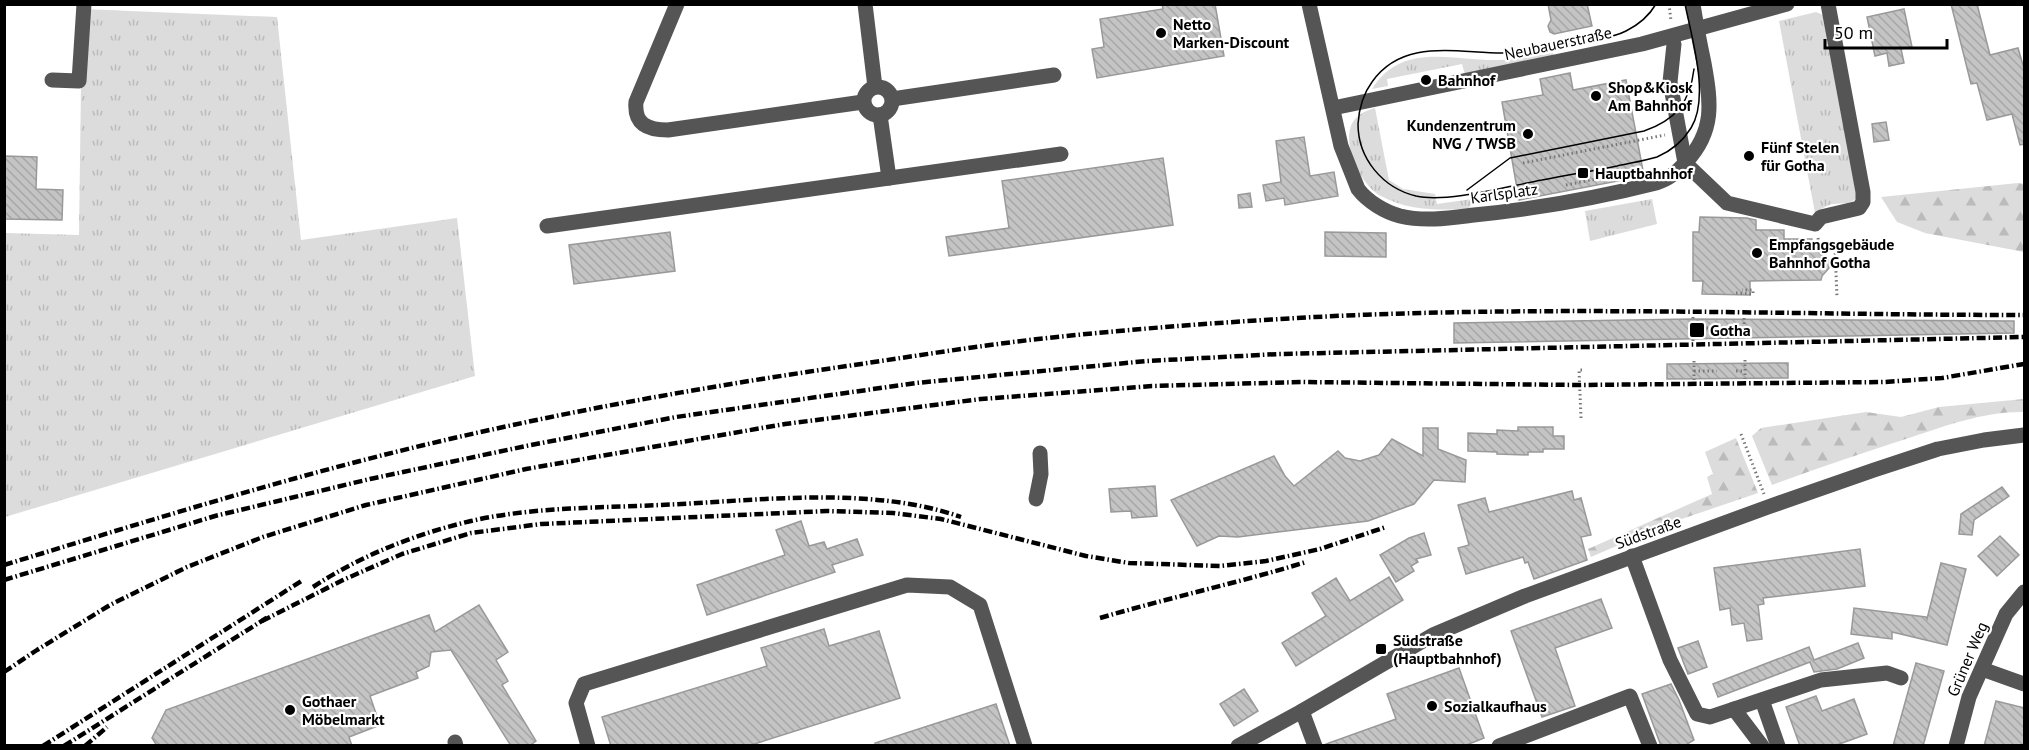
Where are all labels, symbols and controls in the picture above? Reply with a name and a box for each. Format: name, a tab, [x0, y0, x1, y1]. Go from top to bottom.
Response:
scale bar	[1825, 12, 1946, 50]
place label: Netto Marken-Discount	[1173, 14, 1290, 52]
text: 50 m	[1834, 21, 1873, 44]
street label: Neubauerstraße	[1502, 22, 1614, 64]
marker: Netto Marken-Discount	[1154, 26, 1168, 40]
place label: Bahnhof	[1438, 70, 1496, 90]
marker: Bahnhof	[1419, 73, 1433, 87]
place label: Shop&Kiosk Am Bahnhof	[1608, 77, 1693, 115]
marker: Shop&Kiosk Am Bahnhof	[1589, 89, 1603, 103]
place label: Kundenzentrum NVG / TWSB	[1407, 115, 1516, 153]
marker: Kundenzentrum NVG / TWSB	[1521, 127, 1535, 141]
place label: Fünf Stelen für Gotha	[1761, 137, 1839, 175]
marker: Fünf Stelen für Gotha	[1742, 149, 1756, 163]
place label: Hauptbahnhof	[1595, 163, 1693, 183]
marker: Hauptbahnhof	[1576, 166, 1590, 180]
street label: Karlsplatz	[1469, 178, 1539, 208]
place label: Empfangsgebäude Bahnhof Gotha	[1769, 234, 1894, 272]
marker: Empfangsgebäude Bahnhof Gotha	[1750, 246, 1764, 260]
place label: Gotha	[1710, 320, 1751, 340]
marker: Gotha	[1688, 321, 1706, 339]
street label: Südstraße	[1612, 511, 1684, 553]
street label: Grüner Weg	[1942, 619, 1992, 699]
place label: Südstraße (Hauptbahnhof)	[1393, 630, 1502, 668]
marker: Südstraße (Hauptbahnhof)	[1374, 642, 1388, 656]
place label: Gothaer Möbelmarkt	[302, 691, 385, 729]
place label: Sozialkaufhaus	[1444, 696, 1547, 716]
marker: Sozialkaufhaus	[1425, 699, 1439, 713]
marker: Gothaer Möbelmarkt	[283, 703, 297, 717]

